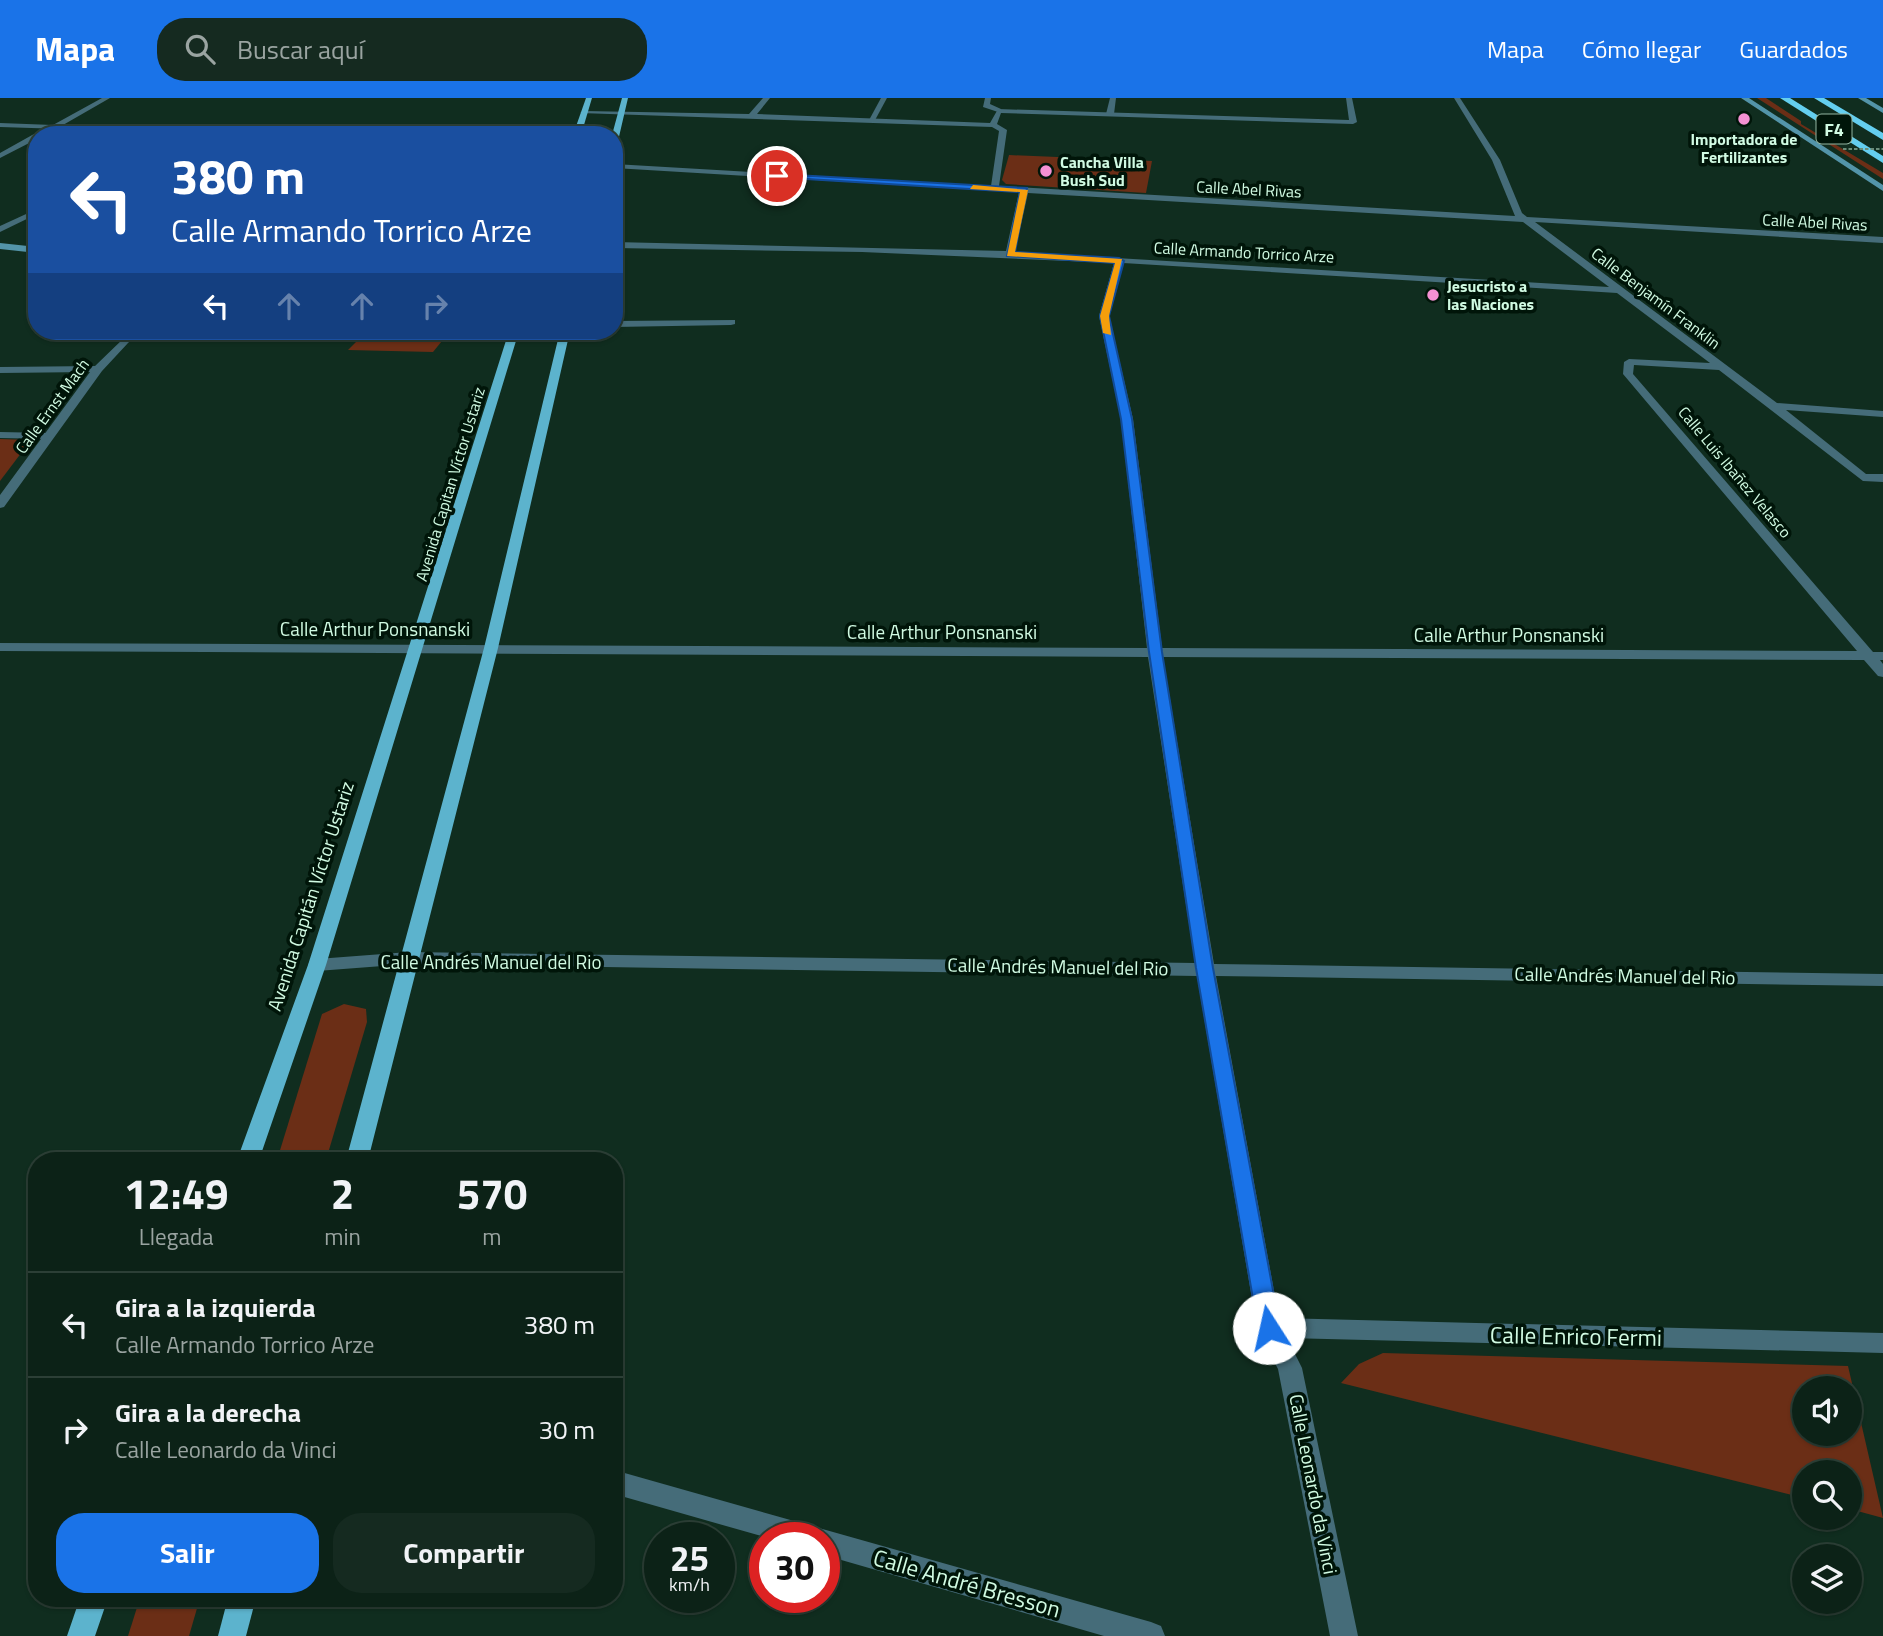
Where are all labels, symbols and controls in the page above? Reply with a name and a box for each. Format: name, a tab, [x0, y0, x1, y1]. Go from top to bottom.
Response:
search box	[157, 18, 647, 81]
text: Mapa	[35, 24, 115, 74]
icon: search	[181, 30, 219, 68]
text: Buscar aquí	[237, 30, 364, 69]
text: Mapa	[1487, 31, 1544, 67]
text: Cómo llegar	[1582, 31, 1701, 67]
text: Guardados	[1739, 31, 1848, 67]
marker: Importadora de Fertilizantes	[1736, 111, 1752, 127]
road number: F4	[1816, 114, 1852, 144]
place label: Importadora de Fertilizantes	[1690, 127, 1798, 169]
text: 380 m	[171, 138, 305, 213]
pin	[747, 146, 807, 206]
place label: Cancha Villa Bush Sud	[1060, 150, 1144, 192]
icon: left	[56, 154, 147, 245]
icon: arrive	[758, 157, 796, 195]
marker: Cancha Villa Bush Sud	[1038, 163, 1054, 179]
street label: Calle Abel Rivas	[1196, 174, 1302, 204]
text: Calle Armando Torrico Arze	[171, 206, 532, 254]
street label: Calle Abel Rivas	[1762, 207, 1868, 237]
street label: Calle Armando Torrico Arze	[1153, 235, 1335, 269]
street label: Calle Benjamín Franklin	[1586, 241, 1726, 355]
place label: Jesucristo a las Naciones	[1447, 274, 1534, 316]
icon: left	[197, 287, 235, 325]
icon: ahead	[270, 287, 308, 325]
icon: ahead	[343, 287, 381, 325]
icon: right	[416, 287, 454, 325]
marker: Jesucristo a las Naciones	[1425, 287, 1441, 303]
street label: Calle Ernst Mach	[9, 354, 95, 458]
street label: Avenida Capitan Víctor Ustariz	[409, 384, 491, 584]
street label: Calle Luis Ibañez Velasco	[1673, 401, 1797, 543]
street label: Calle Arthur Ponsnanski	[280, 614, 470, 643]
street label: Calle Arthur Ponsnanski	[847, 617, 1037, 646]
street label: Calle Arthur Ponsnanski	[1414, 620, 1604, 649]
street label: Avenida Capitán Víctor Ustariz	[259, 778, 361, 1014]
street label: Calle Andrés Manuel del Rio	[380, 947, 602, 976]
street label: Calle Andrés Manuel del Rio	[947, 950, 1169, 982]
street label: Calle Andrés Manuel del Rio	[1514, 959, 1736, 991]
text: 12:49	[124, 1161, 229, 1225]
text: 2	[331, 1161, 354, 1225]
text: 570	[457, 1161, 527, 1225]
text: Llegada	[139, 1219, 214, 1254]
text: min	[324, 1219, 361, 1254]
text: m	[482, 1219, 502, 1254]
text: Gira a la izquierda	[115, 1288, 316, 1327]
position arrow	[1232, 1291, 1306, 1365]
text: 380 m	[524, 1305, 595, 1344]
icon: left	[56, 1306, 94, 1344]
street label: Calle Enrico Fermi	[1490, 1317, 1662, 1355]
text: Calle Armando Torrico Arze	[115, 1327, 374, 1362]
map controls	[1792, 1376, 1862, 1614]
button: sound	[1792, 1376, 1862, 1446]
street label: Calle Leonardo da Vinci	[1282, 1391, 1346, 1577]
text: Gira a la derecha	[115, 1393, 301, 1432]
text: 30 m	[538, 1410, 595, 1449]
icon: right	[56, 1411, 94, 1449]
text: Calle Leonardo da Vinci	[115, 1432, 337, 1467]
button: search	[1792, 1460, 1862, 1530]
button: Salir	[56, 1513, 319, 1593]
button: Compartir	[333, 1513, 595, 1593]
speed limit sign: 30	[749, 1522, 840, 1613]
text: 25	[670, 1531, 709, 1585]
street label: Calle André Bresson	[869, 1540, 1065, 1626]
button: layers	[1792, 1544, 1862, 1614]
text: km/h	[669, 1571, 710, 1598]

